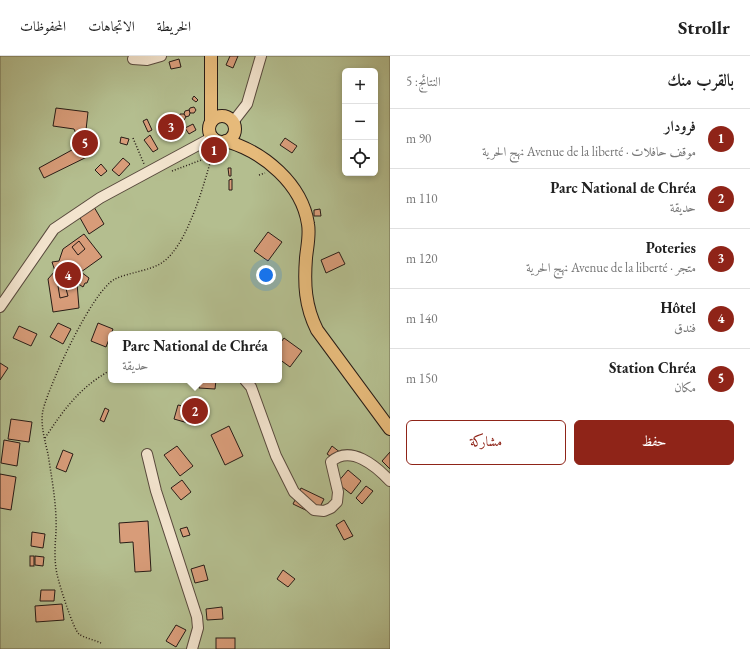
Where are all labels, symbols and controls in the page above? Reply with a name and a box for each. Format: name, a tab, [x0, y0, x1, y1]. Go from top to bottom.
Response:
text: Strollr	[678, 15, 730, 40]
text: المحفوظات	[20, 17, 66, 35]
text: الاتجاهات	[88, 17, 135, 35]
text: الخريطة	[157, 17, 191, 35]
map controls	[342, 68, 378, 176]
button: +	[342, 68, 378, 104]
text: بالقرب منك	[667, 69, 734, 91]
text: النتائج: 5	[406, 73, 441, 90]
button: −	[342, 104, 378, 140]
pin: 3	[158, 112, 184, 142]
text: فرودار	[664, 116, 696, 135]
pin: 5	[72, 128, 98, 158]
text: 90 m	[406, 130, 431, 147]
text: 1	[718, 130, 724, 147]
pin: 1	[201, 135, 227, 165]
button: locate	[342, 140, 378, 176]
text: موقف حافلات · Avenue de la liberté نهج الحرية	[482, 143, 696, 160]
text: Parc National de Chréa	[550, 178, 696, 197]
text: 110 m	[406, 190, 437, 207]
text: 2	[718, 190, 724, 207]
text: حديقة	[670, 199, 696, 216]
text: Poteries	[646, 238, 696, 257]
text: 120 m	[406, 250, 437, 267]
text: 3	[718, 250, 724, 267]
text: متجر · Avenue de la liberté نهج الحرية	[526, 259, 696, 276]
pin: 4	[55, 260, 81, 290]
your location	[256, 265, 276, 285]
text: Hôtel	[660, 298, 696, 317]
text: 140 m	[406, 310, 437, 327]
text: 4	[718, 310, 724, 327]
text: فندق	[674, 319, 696, 336]
popup	[108, 331, 282, 383]
text: Parc National de Chréa	[122, 336, 268, 355]
text: حديقة	[122, 357, 148, 374]
text: Station Chréa	[609, 358, 696, 377]
text: 150 m	[406, 370, 437, 387]
text: 5	[718, 370, 724, 387]
text: مكان	[674, 379, 696, 396]
pin: 2	[182, 396, 208, 426]
button: مشاركة	[406, 420, 566, 465]
button: حفظ	[574, 420, 734, 465]

